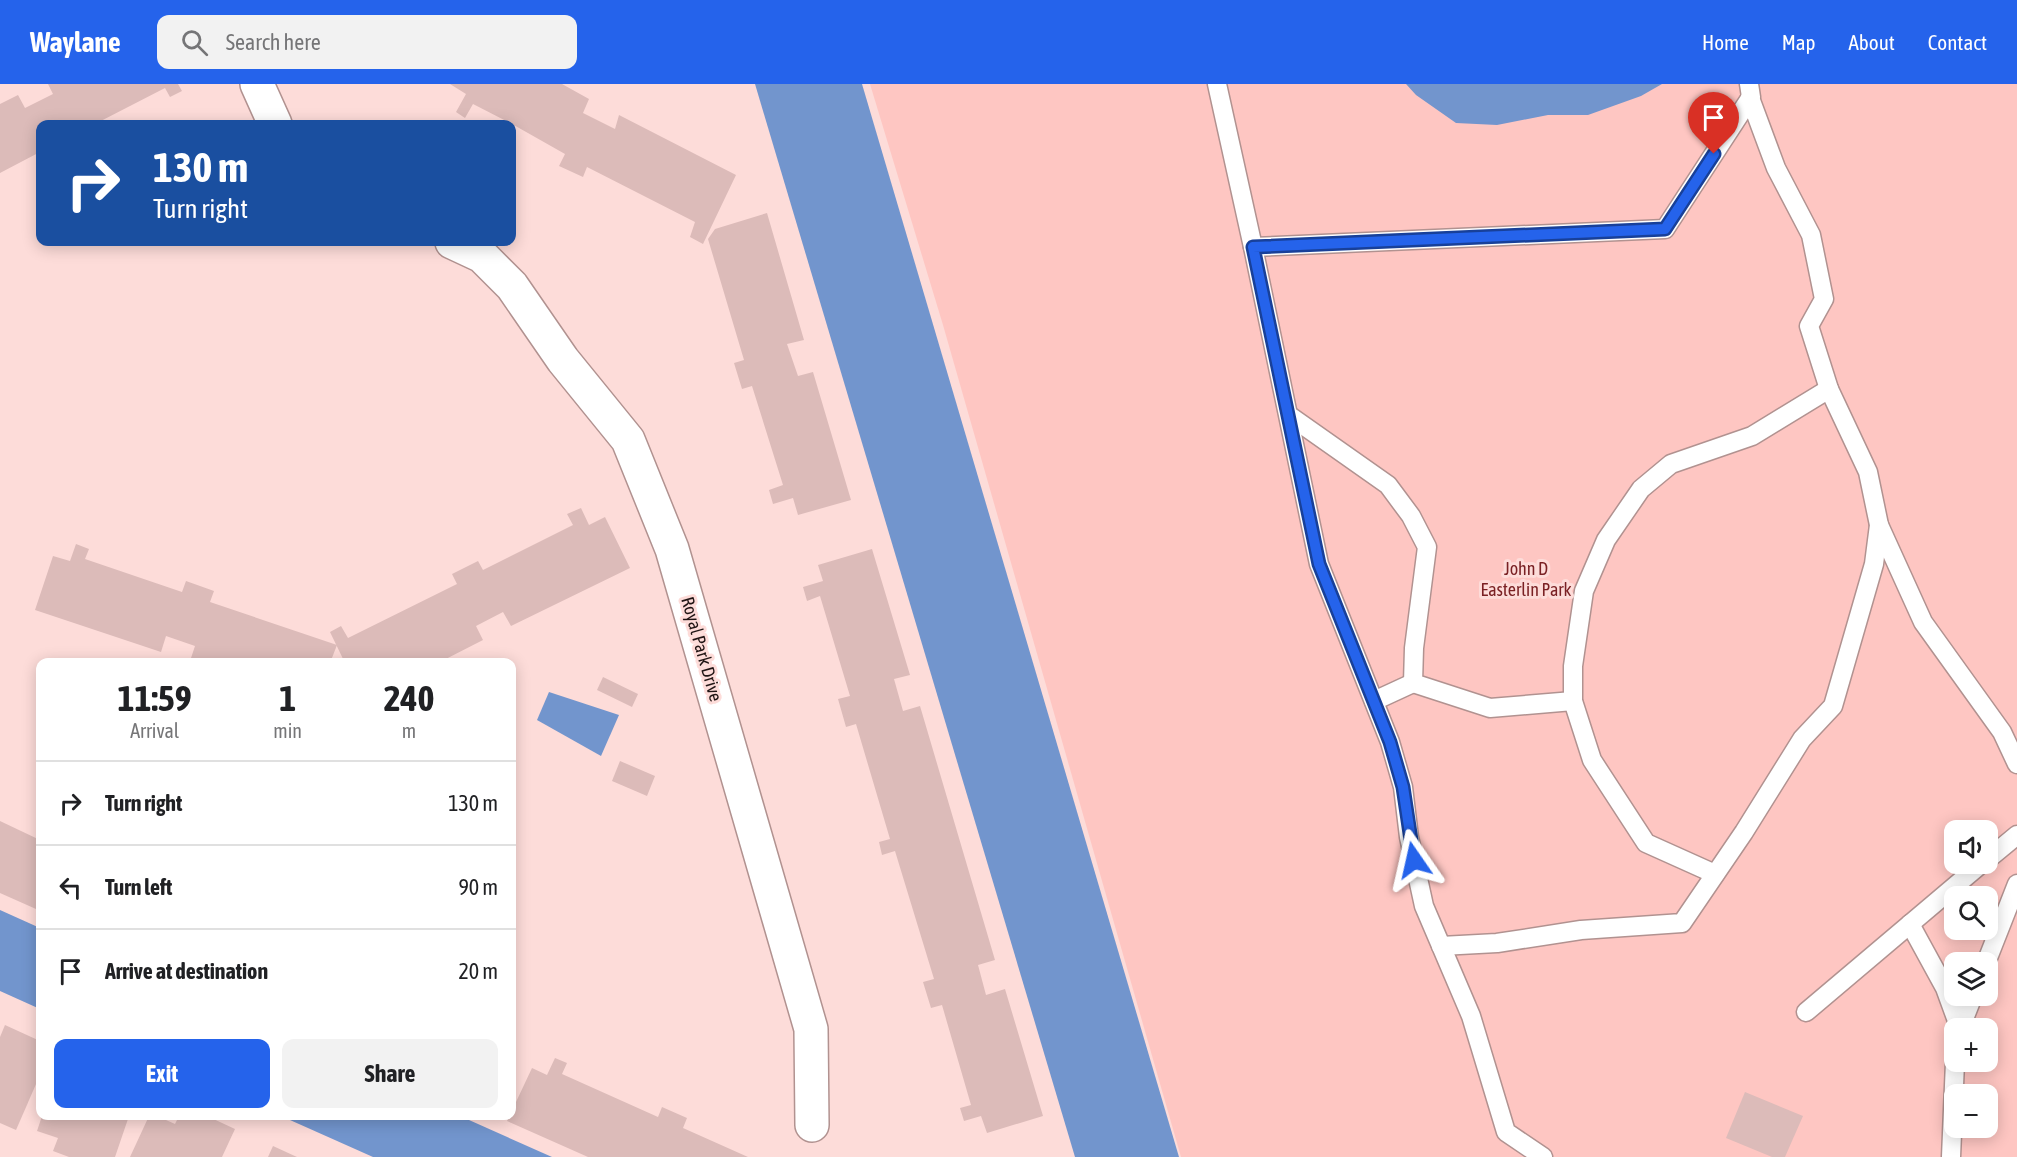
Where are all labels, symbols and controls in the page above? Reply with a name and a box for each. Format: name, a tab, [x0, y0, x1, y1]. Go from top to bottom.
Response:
search box	[157, 15, 577, 69]
text: Waylane	[30, 26, 121, 58]
icon: search	[178, 26, 211, 59]
text: Search here	[226, 29, 321, 55]
text: Home	[1702, 30, 1749, 54]
text: Map	[1782, 30, 1816, 54]
text: About	[1849, 30, 1895, 54]
text: Contact	[1928, 30, 1987, 54]
pin	[1688, 92, 1739, 154]
icon: arrive	[1697, 101, 1730, 134]
text: 130 m	[153, 143, 248, 191]
icon: right	[54, 144, 132, 222]
text: Turn right	[153, 193, 248, 224]
park label: John D Easterlin Park	[1480, 558, 1572, 600]
street label: Royal Park Drive	[677, 594, 727, 704]
text: 11:59	[118, 677, 192, 719]
text: 1	[279, 677, 296, 719]
text: 240	[384, 677, 434, 719]
text: Arrival	[130, 719, 179, 742]
text: min	[273, 719, 302, 742]
text: m	[402, 719, 416, 742]
icon: right	[54, 787, 87, 820]
text: Turn right	[105, 790, 182, 816]
text: 130 m	[448, 790, 498, 816]
map controls	[1944, 820, 1998, 1138]
button: sound	[1944, 820, 1998, 874]
position arrow	[1382, 828, 1446, 892]
icon: left	[54, 871, 87, 904]
text: Turn left	[105, 874, 172, 900]
text: 90 m	[458, 874, 498, 900]
button: search	[1944, 886, 1998, 940]
button: layers	[1944, 952, 1998, 1006]
icon: arrive	[54, 955, 87, 988]
text: Arrive at destination	[105, 958, 268, 984]
text: 20 m	[458, 958, 498, 984]
button: +	[1944, 1018, 1998, 1072]
button: Exit	[54, 1039, 270, 1108]
button: Share	[282, 1039, 498, 1108]
button: −	[1944, 1084, 1998, 1138]

